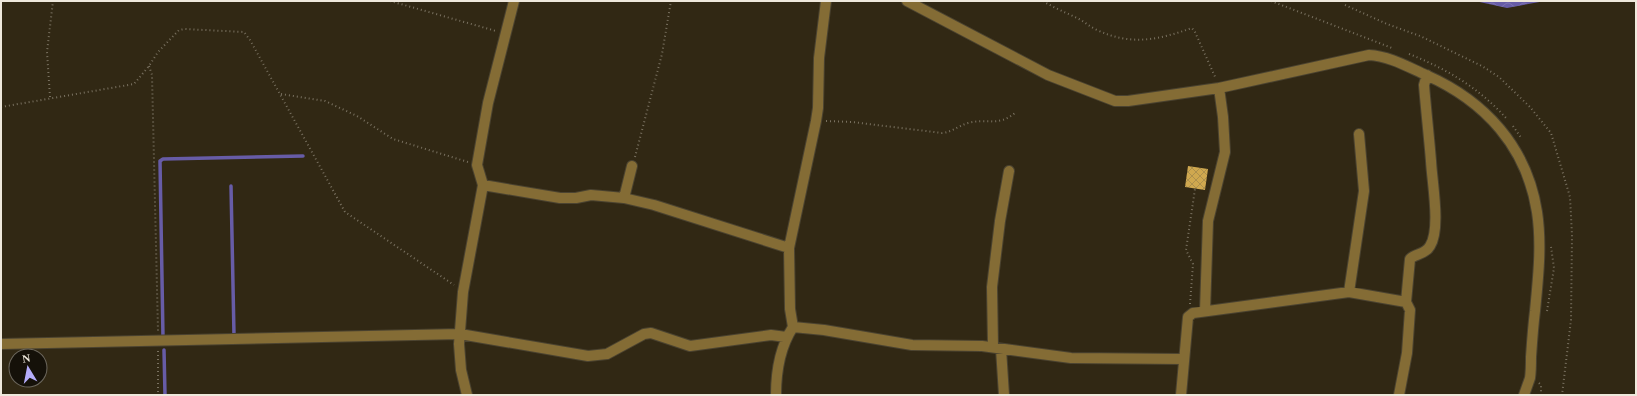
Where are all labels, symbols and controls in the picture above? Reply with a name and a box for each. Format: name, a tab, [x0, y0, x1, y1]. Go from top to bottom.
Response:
north arrow	[8, 348, 48, 388]
text: N	[21, 352, 31, 365]

